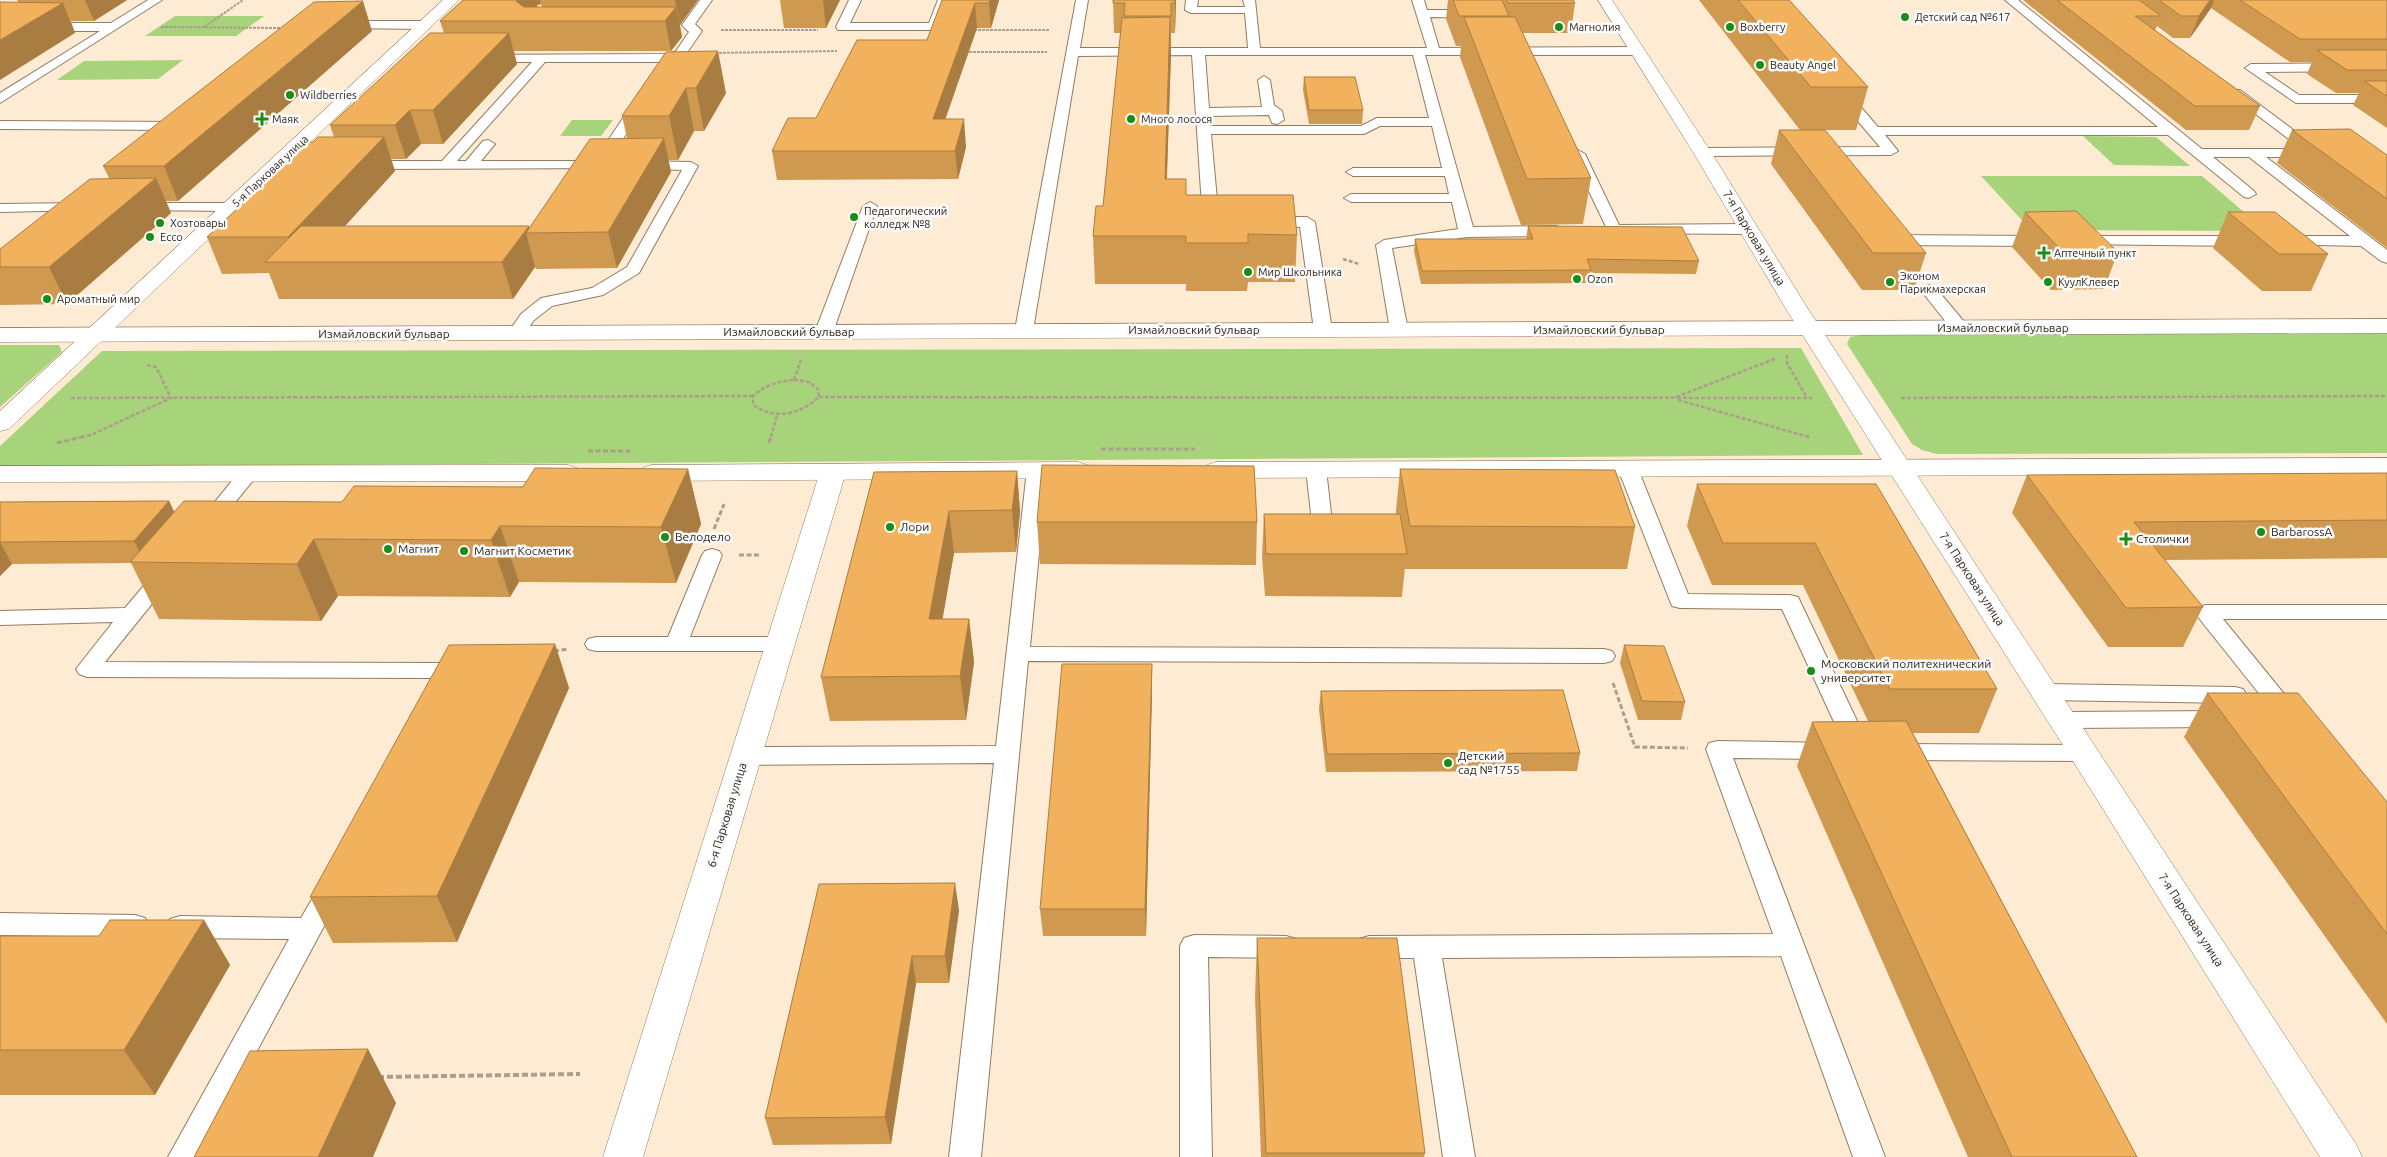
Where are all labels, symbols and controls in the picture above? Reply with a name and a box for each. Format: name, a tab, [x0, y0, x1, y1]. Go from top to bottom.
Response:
marker: Детский сад №617	[1899, 11, 1911, 23]
place label: Детский сад №617	[1915, 11, 2010, 23]
marker: Магнолия	[1553, 21, 1565, 33]
place label: Магнолия	[1569, 21, 1620, 33]
marker: Boxberry	[1724, 21, 1736, 33]
place label: Boxberry	[1740, 21, 1786, 33]
marker: Beauty Angel	[1754, 59, 1766, 71]
place label: Beauty Angel	[1770, 59, 1836, 71]
marker: Wildberries	[284, 89, 296, 101]
place label: Wildberries	[300, 89, 357, 101]
marker: Маяк	[256, 113, 268, 125]
place label: Маяк	[272, 113, 299, 125]
marker: Много лосося	[1125, 113, 1137, 125]
place label: Много лосося	[1141, 113, 1212, 125]
street label: 5-я Парковая улица	[229, 133, 311, 209]
street label: 7-я Парковая улица	[1721, 188, 1788, 288]
place label: Педагогический колледж №8	[864, 205, 947, 230]
marker: Педагогический колледж №8	[848, 211, 860, 223]
marker: Хозтовары	[154, 217, 166, 229]
place label: Хозтовары	[170, 217, 226, 229]
marker: Ecco	[144, 231, 156, 243]
place label: Ecco	[160, 231, 183, 243]
marker: Аптечный пункт	[2038, 247, 2050, 259]
place label: Аптечный пункт	[2054, 247, 2137, 259]
marker: Мир Школьника	[1242, 266, 1254, 278]
place label: Мир Школьника	[1258, 266, 1342, 278]
place label: Эконом Парикмахерская	[1900, 270, 1986, 295]
marker: Ozon	[1571, 273, 1583, 285]
place label: Ozon	[1587, 273, 1613, 285]
marker: Эконом Парикмахерская	[1884, 276, 1896, 288]
marker: КуулКлевер	[2042, 276, 2054, 288]
place label: КуулКлевер	[2058, 276, 2119, 288]
marker: Ароматный мир	[41, 293, 53, 305]
place label: Ароматный мир	[57, 293, 140, 305]
street label: Измайловский бульвар	[1937, 321, 2069, 334]
street label: Измайловский бульвар	[1128, 323, 1260, 336]
street label: Измайловский бульвар	[1533, 323, 1665, 336]
street label: Измайловский бульвар	[723, 325, 855, 338]
street label: Измайловский бульвар	[318, 327, 450, 340]
place label: Лори	[900, 520, 929, 533]
marker: Лори	[884, 521, 896, 533]
place label: BarbarossA	[2271, 525, 2332, 538]
marker: BarbarossA	[2255, 526, 2267, 538]
place label: Велодело	[675, 530, 731, 543]
street label: 7-я Парковая улица	[1937, 530, 2007, 628]
marker: Велодело	[659, 531, 671, 543]
place label: Столички	[2136, 532, 2189, 545]
marker: Столички	[2120, 533, 2132, 545]
place label: Магнит	[398, 542, 440, 555]
marker: Магнит	[382, 543, 394, 555]
place label: Магнит Косметик	[474, 544, 571, 557]
marker: Магнит Косметик	[458, 545, 470, 557]
place label: Московский политехнический университет	[1821, 657, 1991, 684]
marker: Московский политехнический университет	[1805, 665, 1817, 677]
place label: Детский сад №1755	[1458, 749, 1520, 776]
marker: Детский сад №1755	[1442, 757, 1454, 769]
street label: 6-я Парковая улица	[704, 761, 749, 869]
street label: 7-я Парковая улица	[2156, 871, 2226, 969]

